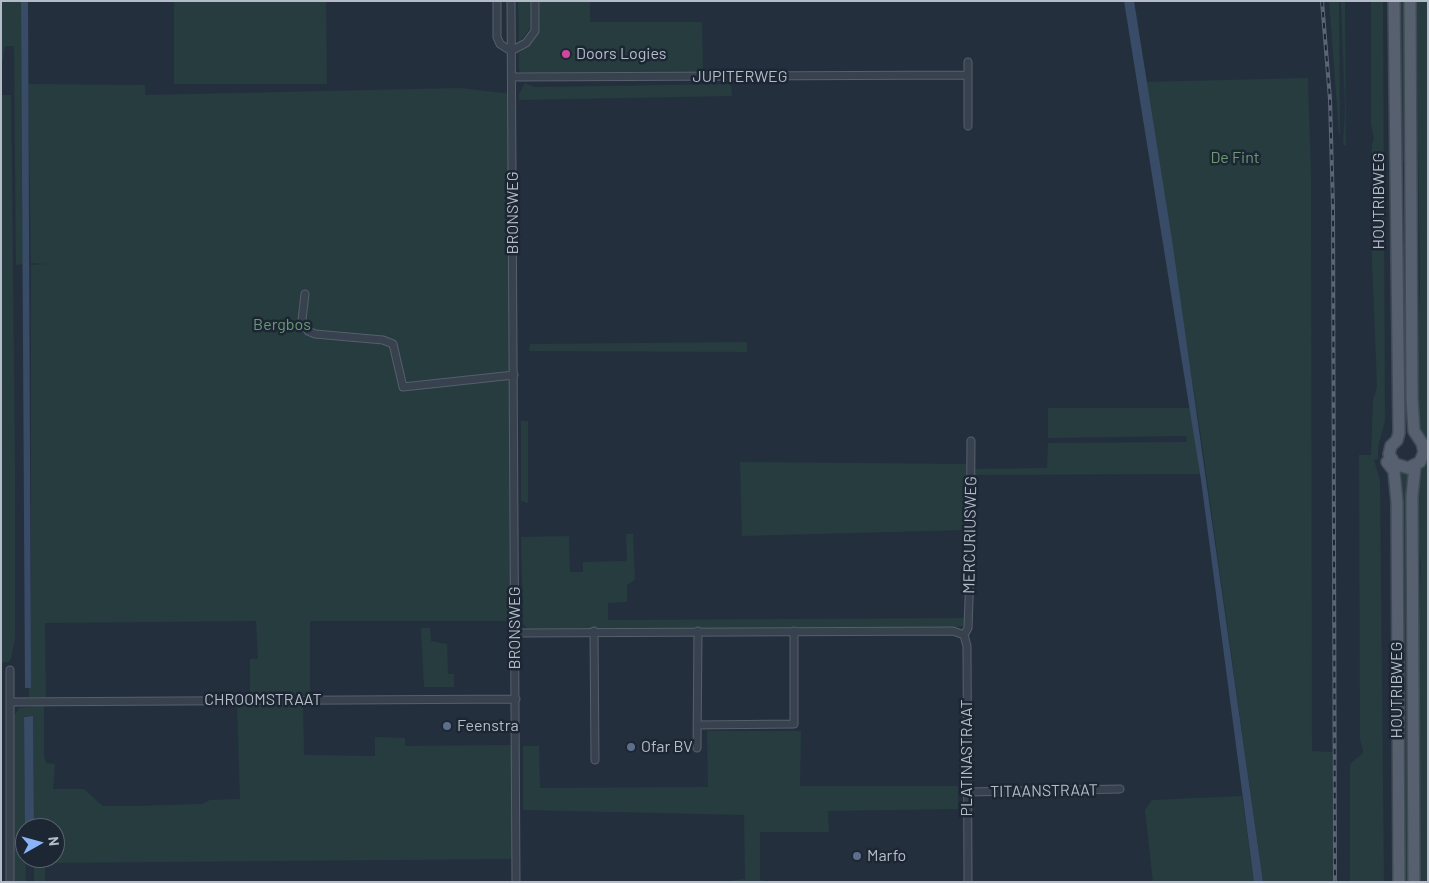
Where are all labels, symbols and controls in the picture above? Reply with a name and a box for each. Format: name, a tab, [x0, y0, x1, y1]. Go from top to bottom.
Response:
place label: Doors Logies	[576, 44, 667, 64]
marker: Doors Logies	[560, 48, 572, 60]
street label: JUPITERWEG	[693, 67, 787, 87]
park label: De Fint	[1210, 148, 1260, 168]
street label: HOUTRIBWEG	[1369, 153, 1389, 249]
street label: BRONSWEG	[503, 171, 523, 255]
park label: Bergbos	[253, 315, 311, 335]
street label: MERCURIUSWEG	[959, 476, 981, 594]
street label: BRONSWEG	[505, 586, 525, 670]
street label: HOUTRIBWEG	[1387, 642, 1407, 738]
street label: CHROOMSTRAAT	[204, 690, 322, 710]
street label: PLATINASTRAAT	[957, 699, 977, 817]
place label: Feenstra	[457, 716, 519, 736]
marker: Feenstra	[441, 720, 453, 732]
place label: Ofar BV	[641, 737, 693, 757]
marker: Ofar BV	[625, 741, 637, 753]
street label: TITAANSTRAAT	[990, 780, 1098, 802]
north arrow	[15, 818, 65, 868]
text: N	[45, 836, 63, 847]
place label: Marfo	[867, 846, 906, 866]
marker: Marfo	[851, 850, 863, 862]

